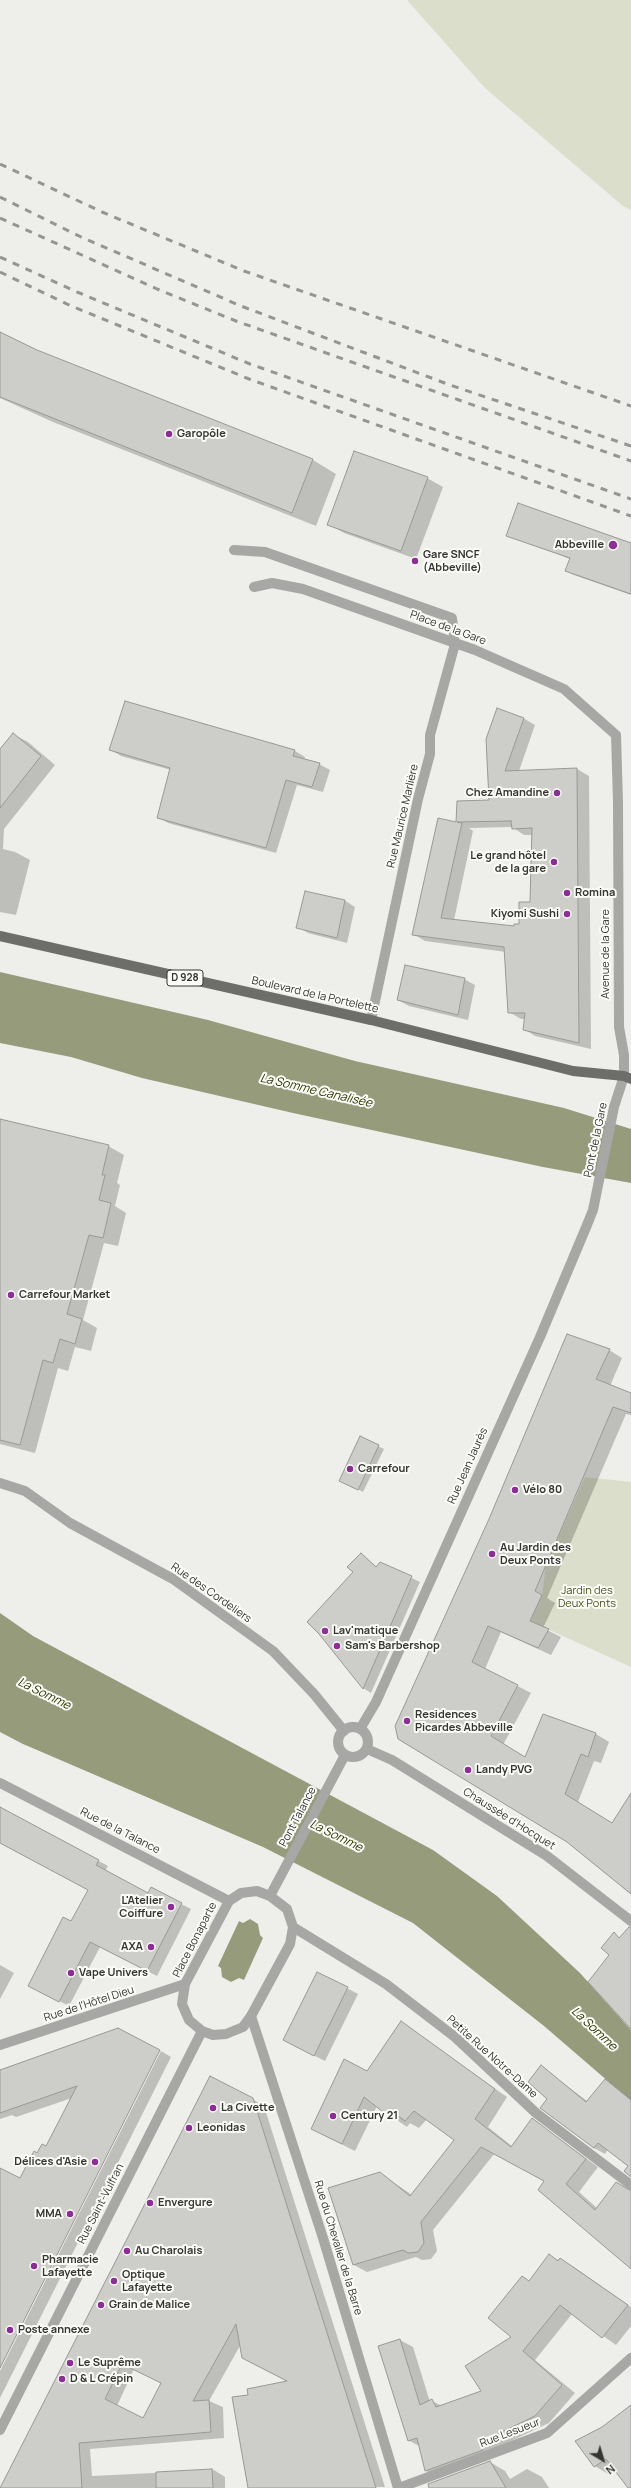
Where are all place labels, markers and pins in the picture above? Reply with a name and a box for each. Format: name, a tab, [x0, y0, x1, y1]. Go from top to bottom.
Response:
place label: Garopôle	[177, 427, 226, 441]
marker: Garopôle	[164, 429, 174, 439]
place label: Abbeville	[555, 538, 604, 552]
marker: Abbeville	[607, 539, 619, 551]
place label: Gare SNCF (Abbeville)	[423, 548, 482, 574]
marker: Gare SNCF (Abbeville)	[410, 556, 420, 566]
place label: Chez Amandine	[466, 786, 549, 800]
marker: Chez Amandine	[552, 788, 562, 798]
place label: Le grand hôtel de la gare	[470, 849, 546, 875]
marker: Le grand hôtel de la gare	[549, 857, 559, 867]
place label: Romina	[575, 886, 615, 900]
marker: Romina	[562, 888, 572, 898]
place label: Kiyomi Sushi	[491, 907, 559, 921]
marker: Kiyomi Sushi	[562, 909, 572, 919]
place label: Carrefour Market	[19, 1288, 110, 1302]
marker: Carrefour Market	[6, 1290, 16, 1300]
place label: Carrefour	[358, 1462, 410, 1476]
marker: Carrefour	[345, 1464, 355, 1474]
place label: Vélo 80	[523, 1483, 562, 1497]
marker: Vélo 80	[510, 1485, 520, 1495]
place label: Au Jardin des Deux Ponts	[500, 1541, 571, 1567]
marker: Au Jardin des Deux Ponts	[487, 1549, 497, 1559]
place label: Lav'matique	[333, 1624, 398, 1638]
marker: Lav'matique	[320, 1626, 330, 1636]
place label: Sam's Barbershop	[345, 1639, 440, 1653]
marker: Sam's Barbershop	[332, 1641, 342, 1651]
place label: Residences Picardes Abbeville	[415, 1708, 513, 1734]
marker: Residences Picardes Abbeville	[402, 1716, 412, 1726]
place label: Landy PVG	[476, 1763, 532, 1777]
marker: Landy PVG	[463, 1765, 473, 1775]
place label: L'Atelier Coiffure	[119, 1894, 163, 1920]
marker: L'Atelier Coiffure	[166, 1902, 176, 1912]
place label: AXA	[121, 1940, 143, 1954]
marker: AXA	[146, 1942, 156, 1952]
place label: Vape Univers	[79, 1966, 148, 1980]
marker: Vape Univers	[66, 1968, 76, 1978]
place label: La Civette	[221, 2101, 275, 2115]
marker: La Civette	[208, 2103, 218, 2113]
place label: Century 21	[341, 2109, 398, 2123]
marker: Century 21	[328, 2111, 338, 2121]
place label: Leonidas	[197, 2121, 245, 2135]
marker: Leonidas	[184, 2123, 194, 2133]
place label: Délices d'Asie	[14, 2155, 87, 2169]
marker: Délices d'Asie	[90, 2157, 100, 2167]
place label: Envergure	[158, 2196, 213, 2210]
marker: Envergure	[145, 2198, 155, 2208]
place label: MMA	[36, 2207, 62, 2221]
marker: MMA	[65, 2209, 75, 2219]
place label: Au Charolais	[135, 2244, 202, 2258]
marker: Au Charolais	[122, 2246, 132, 2256]
place label: Pharmacie Lafayette	[42, 2253, 99, 2279]
marker: Pharmacie Lafayette	[29, 2261, 39, 2271]
place label: Optique Lafayette	[122, 2268, 172, 2294]
marker: Optique Lafayette	[109, 2276, 119, 2286]
place label: Grain de Malice	[109, 2298, 190, 2312]
marker: Grain de Malice	[96, 2300, 106, 2310]
place label: Poste annexe	[18, 2323, 90, 2337]
marker: Poste annexe	[5, 2325, 15, 2335]
place label: Le Suprême	[78, 2356, 141, 2370]
marker: Le Suprême	[65, 2358, 75, 2368]
place label: D & L Crépin	[70, 2372, 133, 2386]
marker: D & L Crépin	[57, 2374, 67, 2384]

